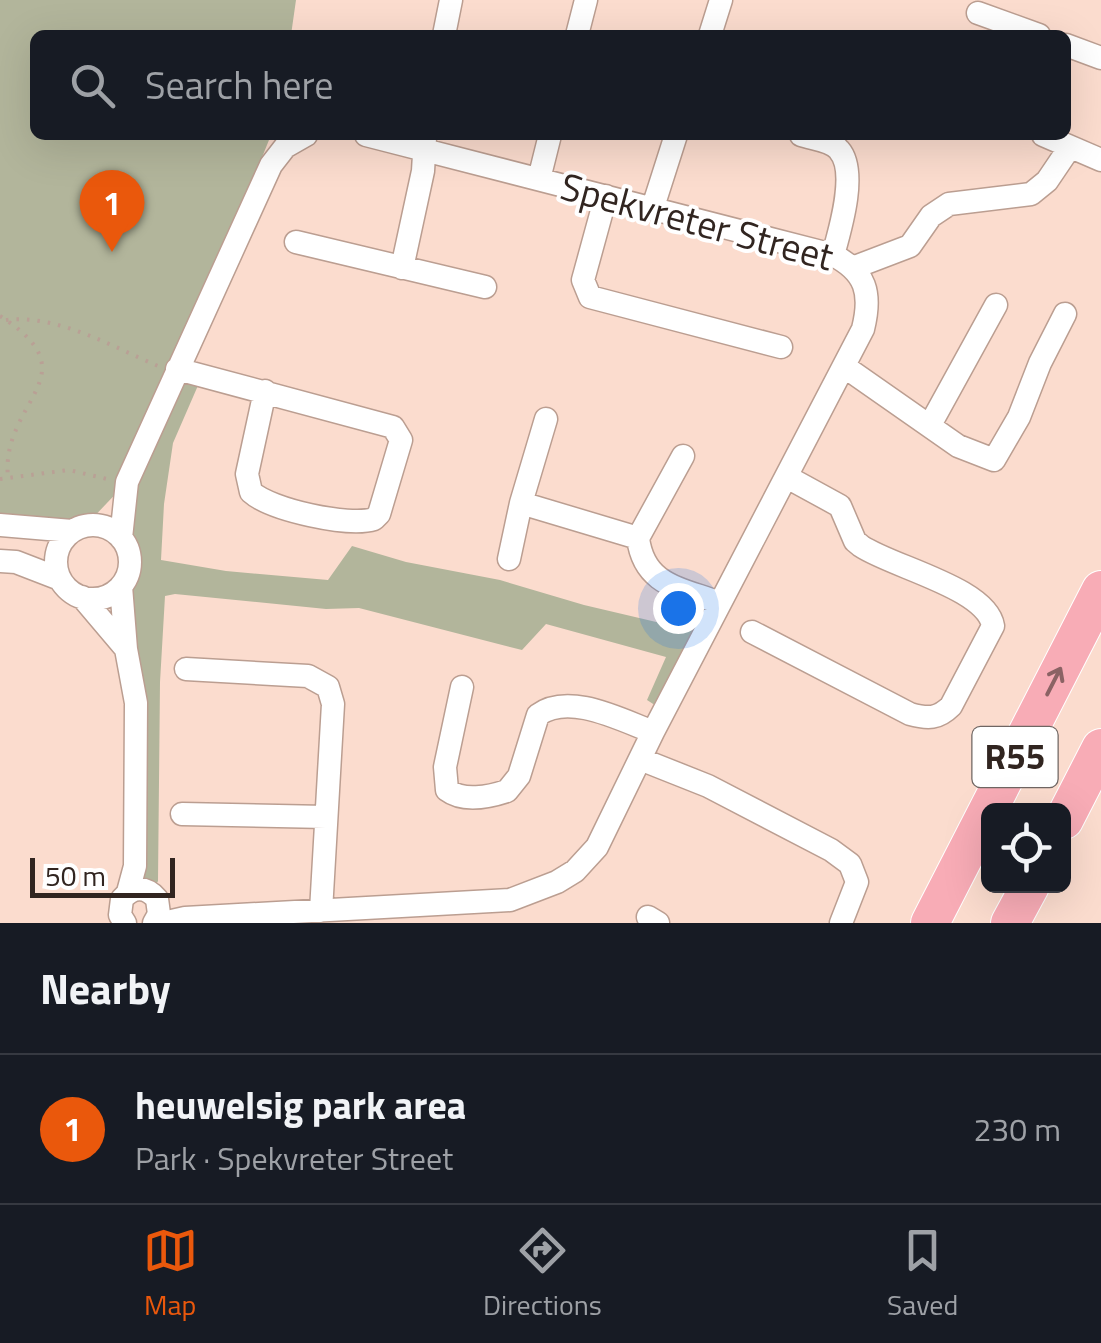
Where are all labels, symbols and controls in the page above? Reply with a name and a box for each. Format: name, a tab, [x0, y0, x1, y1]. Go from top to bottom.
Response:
search box	[30, 30, 1071, 140]
text: Search here	[145, 56, 333, 114]
icon: search	[65, 58, 120, 113]
street label: Spekvreter Street	[554, 157, 840, 285]
pin: 1	[80, 170, 144, 252]
your location	[653, 583, 704, 634]
one-way arrow	[1045, 666, 1064, 696]
road number: R55	[972, 727, 1058, 787]
map controls	[981, 803, 1071, 893]
button: locate	[981, 803, 1071, 893]
scale bar	[30, 853, 175, 898]
text: 50 m	[45, 854, 106, 897]
text: Nearby	[40, 956, 171, 1020]
text: heuwelsig park area	[135, 1076, 466, 1134]
text: 1	[64, 1105, 81, 1153]
text: 230 m	[973, 1105, 1061, 1153]
text: Park · Spekvreter Street	[135, 1134, 453, 1182]
tab: Map	[143, 1223, 198, 1326]
tab: Directions	[483, 1223, 602, 1326]
tab: Saved	[887, 1223, 958, 1326]

